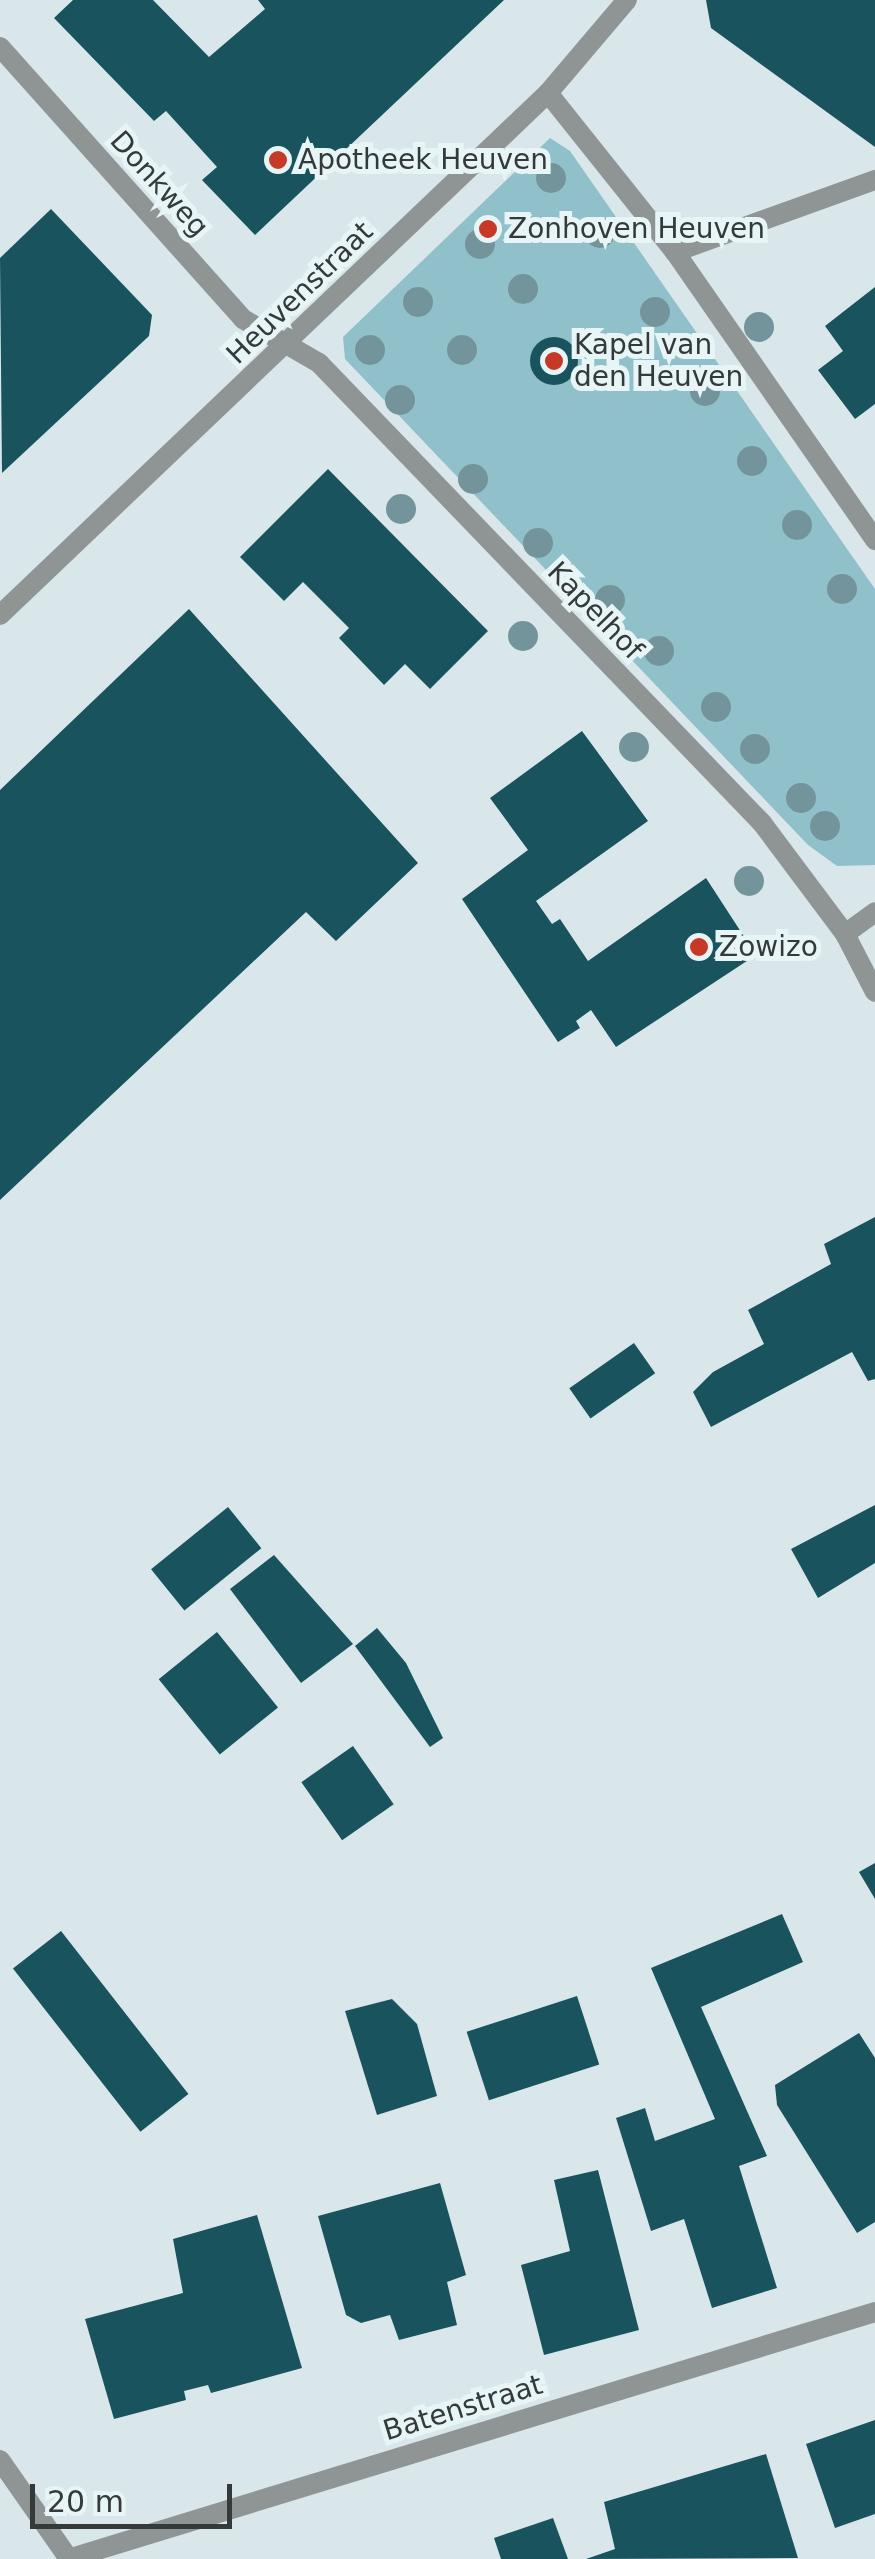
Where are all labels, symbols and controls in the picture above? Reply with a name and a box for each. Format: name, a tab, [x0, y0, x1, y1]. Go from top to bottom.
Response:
street label: Donkweg	[103, 124, 215, 244]
place label: Apotheek Heuven	[298, 143, 548, 177]
marker: Apotheek Heuven	[267, 149, 289, 171]
place label: Zonhoven Heuven	[508, 212, 765, 246]
street label: Heuvenstraat	[220, 215, 380, 371]
marker: Zonhoven Heuven	[477, 218, 499, 240]
place label: Kapel van den Heuven	[574, 328, 743, 394]
marker: Kapel van den Heuven	[543, 350, 565, 372]
street label: Kapelhof	[540, 555, 650, 667]
place label: Zowizo	[719, 930, 818, 964]
marker: Zowizo	[688, 936, 710, 958]
street label: Batenstraat	[379, 2368, 547, 2448]
scale bar	[35, 2464, 238, 2526]
text: 20 m	[47, 2484, 124, 2519]

